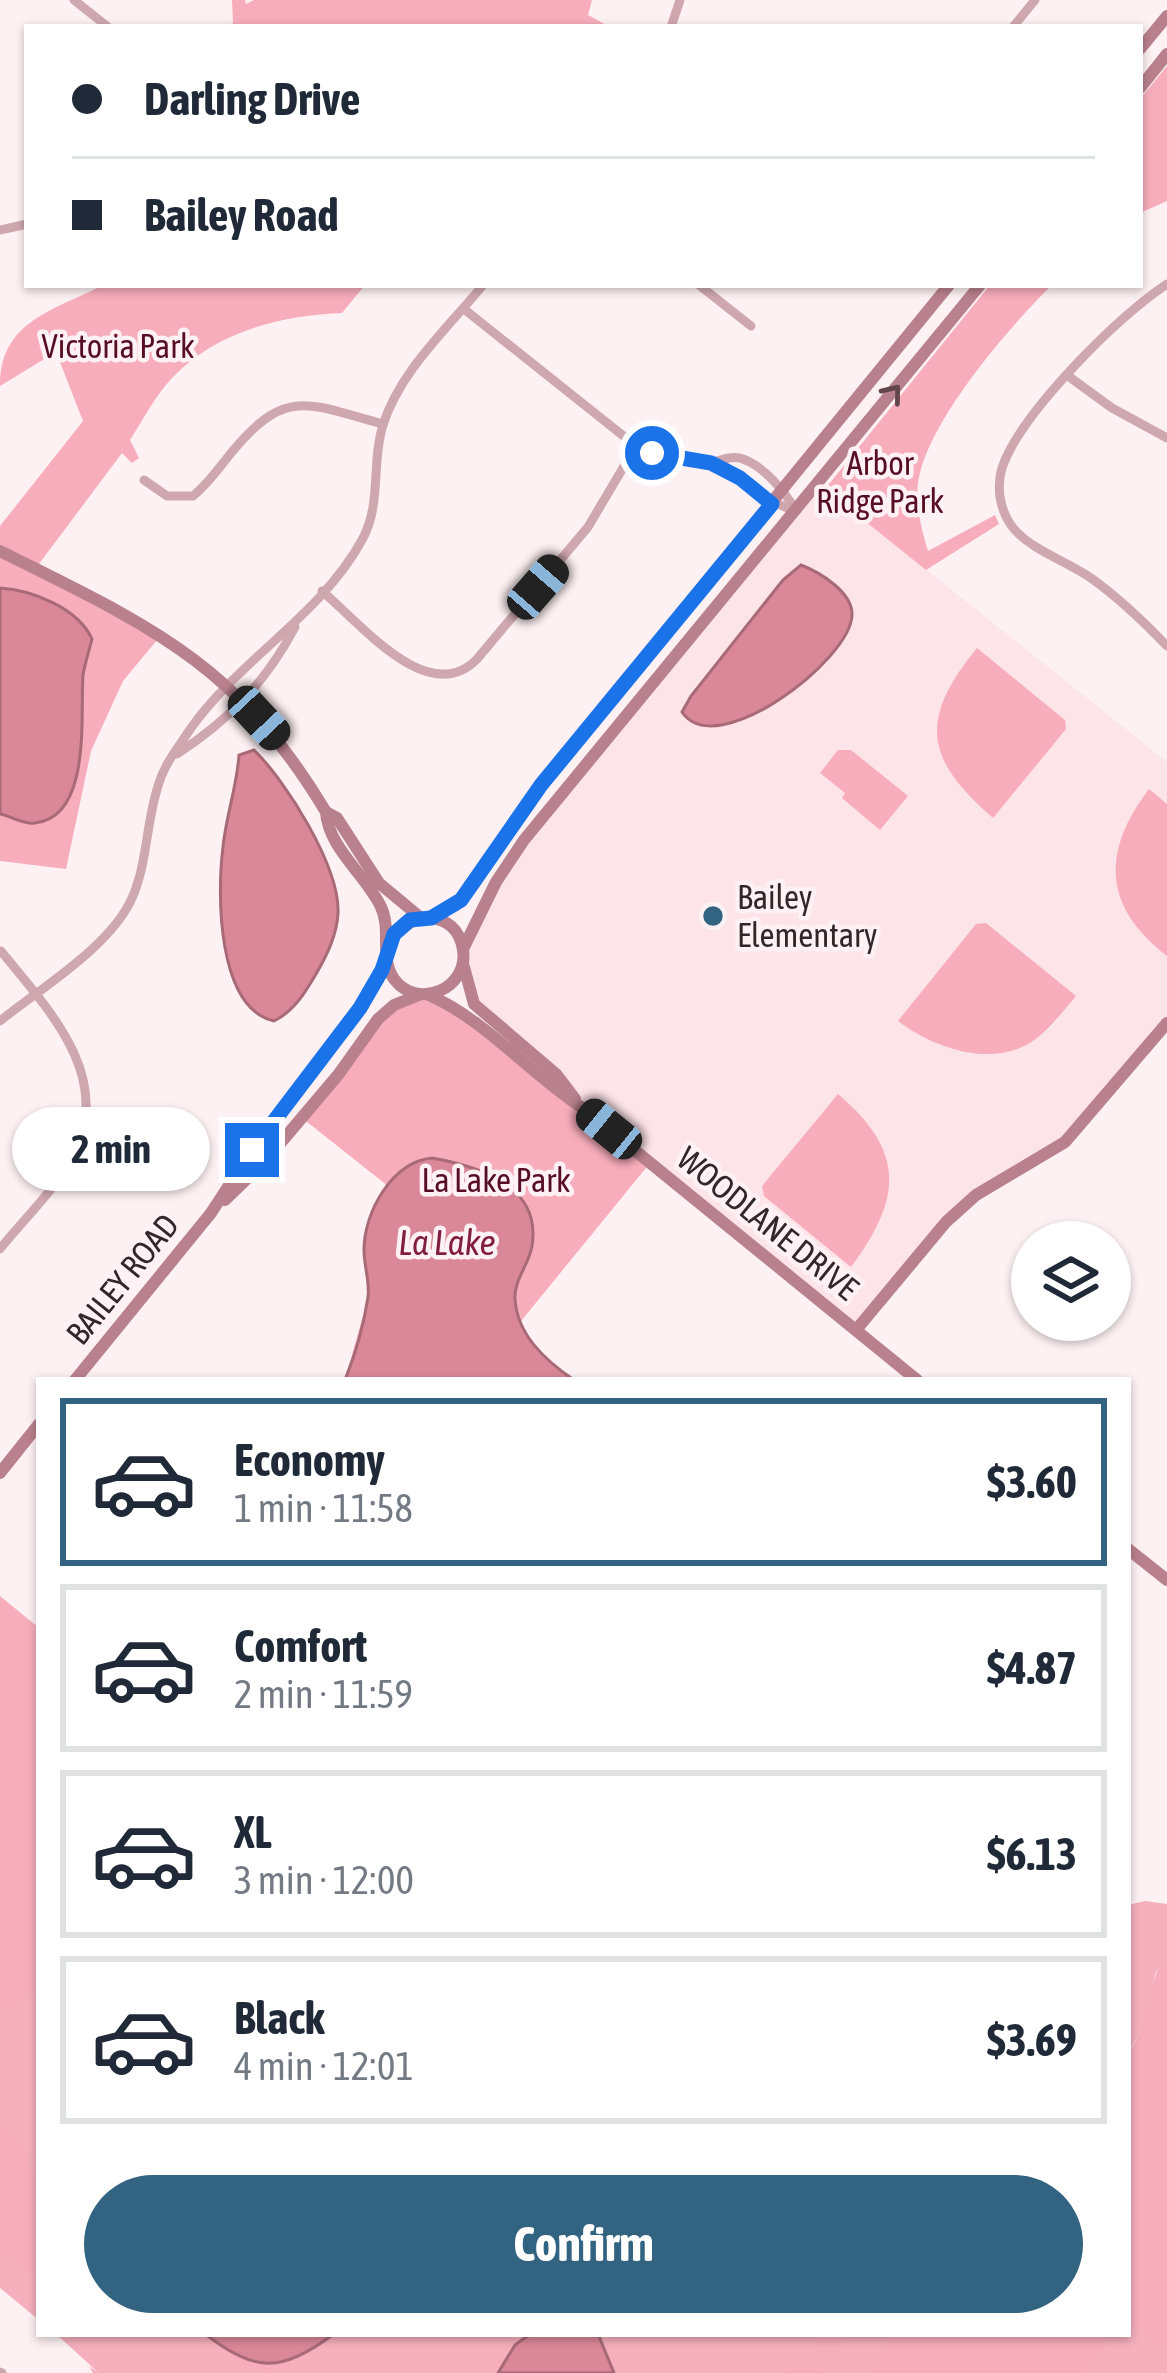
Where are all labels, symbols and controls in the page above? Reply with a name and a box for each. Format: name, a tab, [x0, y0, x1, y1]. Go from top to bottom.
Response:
text: Darling Drive	[144, 73, 360, 125]
text: Bailey Road	[144, 189, 339, 241]
park label: Victoria Park	[42, 327, 194, 365]
one-way arrow	[879, 385, 900, 407]
route start	[625, 426, 679, 480]
park label: Arbor Ridge Park	[816, 444, 944, 520]
car	[501, 548, 575, 626]
car	[221, 679, 297, 757]
place label: Bailey Elementary	[737, 878, 877, 954]
marker: Bailey Elementary	[700, 903, 726, 929]
car	[570, 1092, 648, 1166]
callout: 2 min	[12, 1108, 210, 1192]
route end	[225, 1123, 279, 1177]
text: 2 min	[71, 1127, 151, 1171]
street label: WOODLANE DRIVE	[670, 1139, 866, 1307]
park label: La Lake Park	[421, 1161, 571, 1199]
street label: BAILEY ROAD	[58, 1206, 186, 1352]
water label: La Lake	[398, 1221, 496, 1263]
map controls	[1011, 1221, 1131, 1341]
button: layers	[1011, 1221, 1131, 1341]
icon: car	[90, 1428, 198, 1536]
text: Economy	[234, 1434, 385, 1486]
text: $3.60	[987, 1456, 1077, 1508]
text: 1 min · 11:58	[234, 1486, 413, 1530]
icon: car	[90, 1614, 198, 1722]
text: Comfort	[234, 1620, 367, 1672]
text: $4.87	[987, 1642, 1077, 1694]
text: 2 min · 11:59	[234, 1672, 413, 1716]
icon: car	[90, 1800, 198, 1908]
text: XL	[234, 1806, 272, 1858]
text: $6.13	[987, 1828, 1077, 1880]
text: 3 min · 12:00	[234, 1858, 414, 1902]
icon: car	[90, 1986, 198, 2094]
text: Black	[234, 1992, 325, 2044]
text: $3.69	[987, 2014, 1077, 2066]
text: 4 min · 12:01	[234, 2044, 414, 2088]
button: Confirm	[84, 2175, 1083, 2313]

